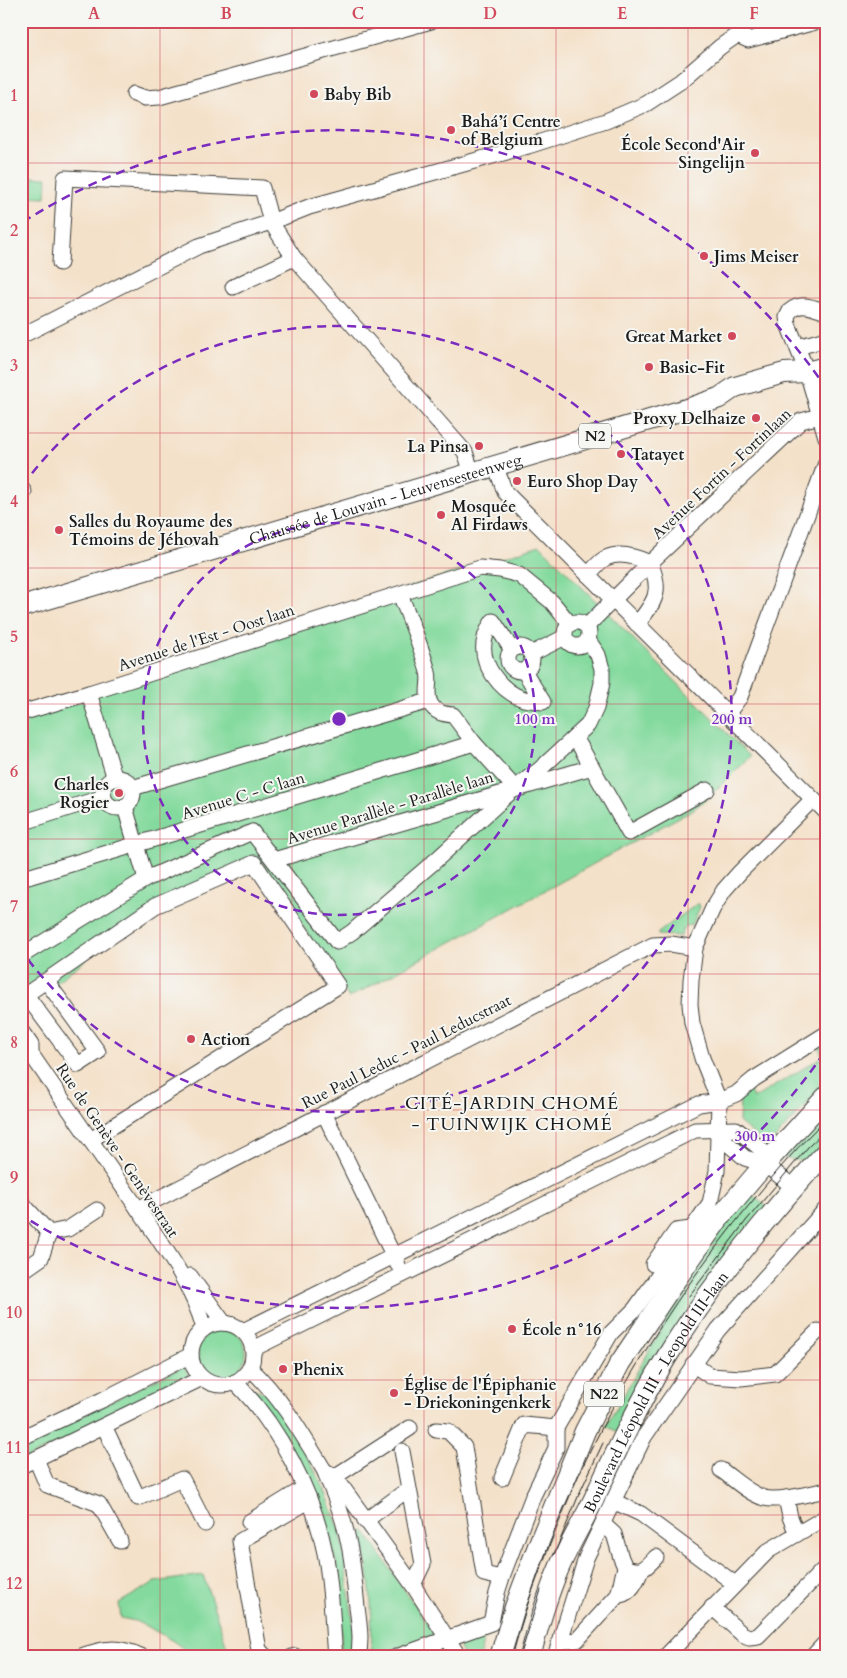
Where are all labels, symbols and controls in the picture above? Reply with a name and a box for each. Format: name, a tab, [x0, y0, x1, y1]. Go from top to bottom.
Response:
text: A	[88, 3, 100, 25]
text: B	[220, 3, 232, 25]
text: C	[352, 3, 364, 25]
text: D	[483, 3, 497, 25]
text: E	[617, 3, 627, 25]
text: F	[749, 3, 759, 25]
place label: Baby Bib	[324, 84, 391, 106]
text: 1	[10, 85, 18, 107]
marker: Baby Bib	[308, 88, 320, 100]
place label: Bahá’í Centre of Belgium	[461, 111, 561, 151]
marker: Bahá’í Centre of Belgium	[445, 124, 457, 136]
place label: École Second'Air Singelijn	[621, 133, 746, 174]
marker: École Second'Air Singelijn	[749, 147, 761, 159]
text: 2	[10, 220, 18, 242]
place label: Jims Meiser	[712, 246, 799, 268]
marker: Jims Meiser	[698, 250, 710, 262]
place label: Great Market	[625, 326, 722, 348]
marker: Great Market	[726, 330, 738, 342]
text: 3	[10, 355, 18, 377]
place label: Basic-Fit	[659, 357, 725, 379]
marker: Basic-Fit	[643, 361, 655, 373]
street label: Avenue Fortin - Fortinlaan	[647, 403, 796, 544]
place label: Proxy Delhaize	[633, 408, 746, 430]
marker: Proxy Delhaize	[750, 412, 762, 424]
road number: N2	[579, 424, 611, 448]
place label: La Pinsa	[407, 436, 469, 458]
marker: La Pinsa	[473, 440, 485, 452]
place label: Tatayet	[631, 444, 685, 466]
marker: Tatayet	[615, 448, 627, 460]
street label: Chaussée de Louvain - Leuvensesteenweg	[246, 449, 525, 551]
place label: Euro Shop Day	[527, 471, 638, 493]
marker: Euro Shop Day	[511, 475, 523, 487]
text: 4	[10, 491, 18, 513]
place label: Mosquée Al Firdaws	[451, 496, 528, 536]
marker: Mosquée Al Firdaws	[435, 509, 447, 521]
place label: Salles du Royaume des Témoins de Jéhovah	[69, 511, 233, 551]
marker: Salles du Royaume des Témoins de Jéhovah	[53, 524, 65, 536]
street label: Avenue de l'Est - Oost laan	[115, 599, 297, 677]
text: 5	[10, 626, 18, 648]
text: 100 m	[515, 709, 556, 729]
text: 200 m	[712, 709, 753, 729]
centre of rings	[330, 710, 348, 728]
text: 6	[10, 761, 18, 783]
street label: Avenue Parallèle - Parallèle laan	[284, 766, 496, 850]
street label: Avenue C - C laan	[179, 767, 308, 825]
place label: Charles Rogier	[54, 774, 110, 814]
marker: Charles Rogier	[113, 787, 125, 799]
text: 7	[10, 896, 18, 918]
street label: Rue Paul Leduc - Paul Leducstraat	[298, 989, 515, 1114]
place label: Action	[201, 1029, 251, 1051]
text: 8	[10, 1032, 18, 1054]
marker: Action	[185, 1033, 197, 1045]
street label: Rue de Genève - Genèvestraat	[51, 1059, 184, 1242]
district label: CITÉ-JARDIN CHOMÉ - TUINWIJK CHOMÉ	[405, 1091, 619, 1137]
text: 300 m	[735, 1126, 776, 1146]
text: 9	[10, 1167, 18, 1189]
street label: Boulevard Léopold III - Leopold III-laan	[579, 1267, 734, 1517]
text: 10	[6, 1302, 22, 1324]
place label: École n°16	[522, 1318, 601, 1341]
marker: École n°16	[506, 1323, 518, 1335]
place label: Phenix	[293, 1359, 345, 1381]
marker: Phenix	[277, 1363, 289, 1375]
place label: Église de l'Épiphanie - Driekoningenkerk	[404, 1373, 557, 1414]
road number: N22	[584, 1382, 624, 1406]
marker: Église de l'Épiphanie - Driekoningenkerk	[388, 1387, 400, 1399]
text: 11	[6, 1437, 22, 1459]
text: 12	[6, 1573, 22, 1595]

